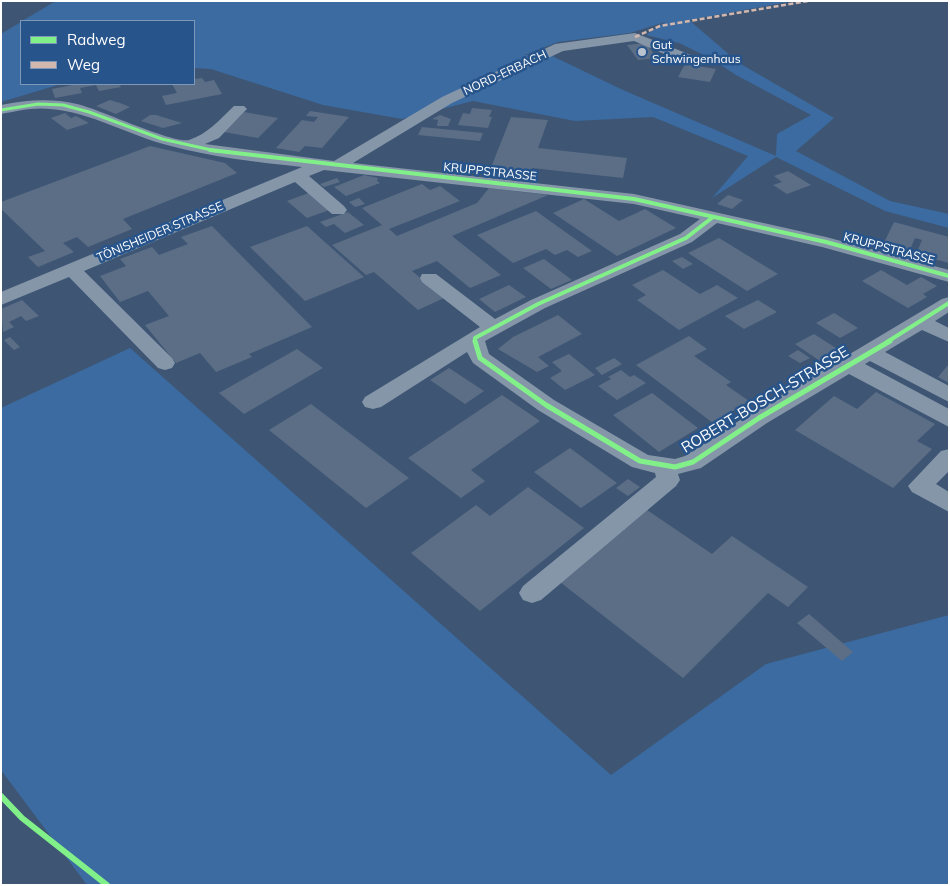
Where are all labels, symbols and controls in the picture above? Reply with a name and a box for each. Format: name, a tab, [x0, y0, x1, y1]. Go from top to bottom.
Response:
legend	[20, 20, 195, 85]
text: Radweg	[67, 30, 125, 49]
place label: Gut Schwingenhaus	[652, 38, 741, 66]
marker: Gut Schwingenhaus	[636, 46, 648, 58]
street label: NORD-ERBACH	[461, 47, 549, 99]
text: Weg	[67, 55, 100, 74]
street label: KRUPPSTRASSE	[443, 160, 537, 184]
street label: TÖNISHEIDER STRASSE	[95, 199, 225, 265]
street label: KRUPPSTRASSE	[842, 230, 936, 268]
street label: ROBERT-BOSCH-STRASSE	[678, 343, 852, 457]

